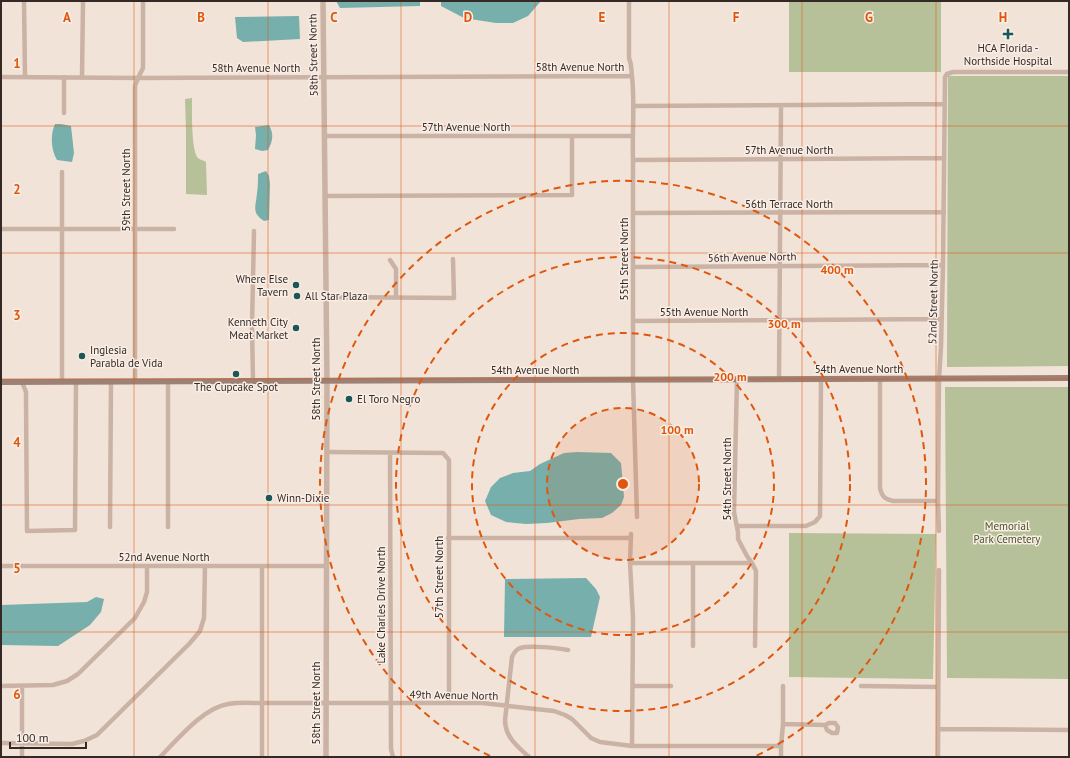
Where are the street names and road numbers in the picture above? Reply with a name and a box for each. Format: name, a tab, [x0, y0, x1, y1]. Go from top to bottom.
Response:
street label: 58th Street North	[305, 13, 321, 97]
street label: 58th Avenue North	[536, 60, 624, 74]
street label: 58th Avenue North	[212, 61, 300, 75]
street label: 57th Avenue North	[422, 120, 510, 134]
street label: 57th Avenue North	[745, 143, 833, 157]
street label: 59th Street North	[119, 149, 133, 231]
street label: 56th Terrace North	[745, 197, 833, 211]
street label: 55th Street North	[617, 218, 631, 300]
street label: 56th Avenue North	[708, 249, 796, 265]
street label: 52nd Street North	[925, 259, 941, 345]
street label: 55th Avenue North	[660, 305, 748, 319]
street label: 58th Street North	[309, 338, 323, 420]
street label: 54th Avenue North	[815, 362, 903, 376]
street label: 54th Avenue North	[491, 363, 579, 377]
street label: 54th Street North	[720, 438, 734, 520]
street label: 57th Street North	[432, 536, 446, 618]
street label: Lake Charles Drive North	[374, 546, 388, 664]
street label: 52nd Avenue North	[119, 550, 209, 564]
street label: 58th Street North	[309, 662, 323, 744]
street label: 49th Avenue North	[410, 687, 498, 703]

